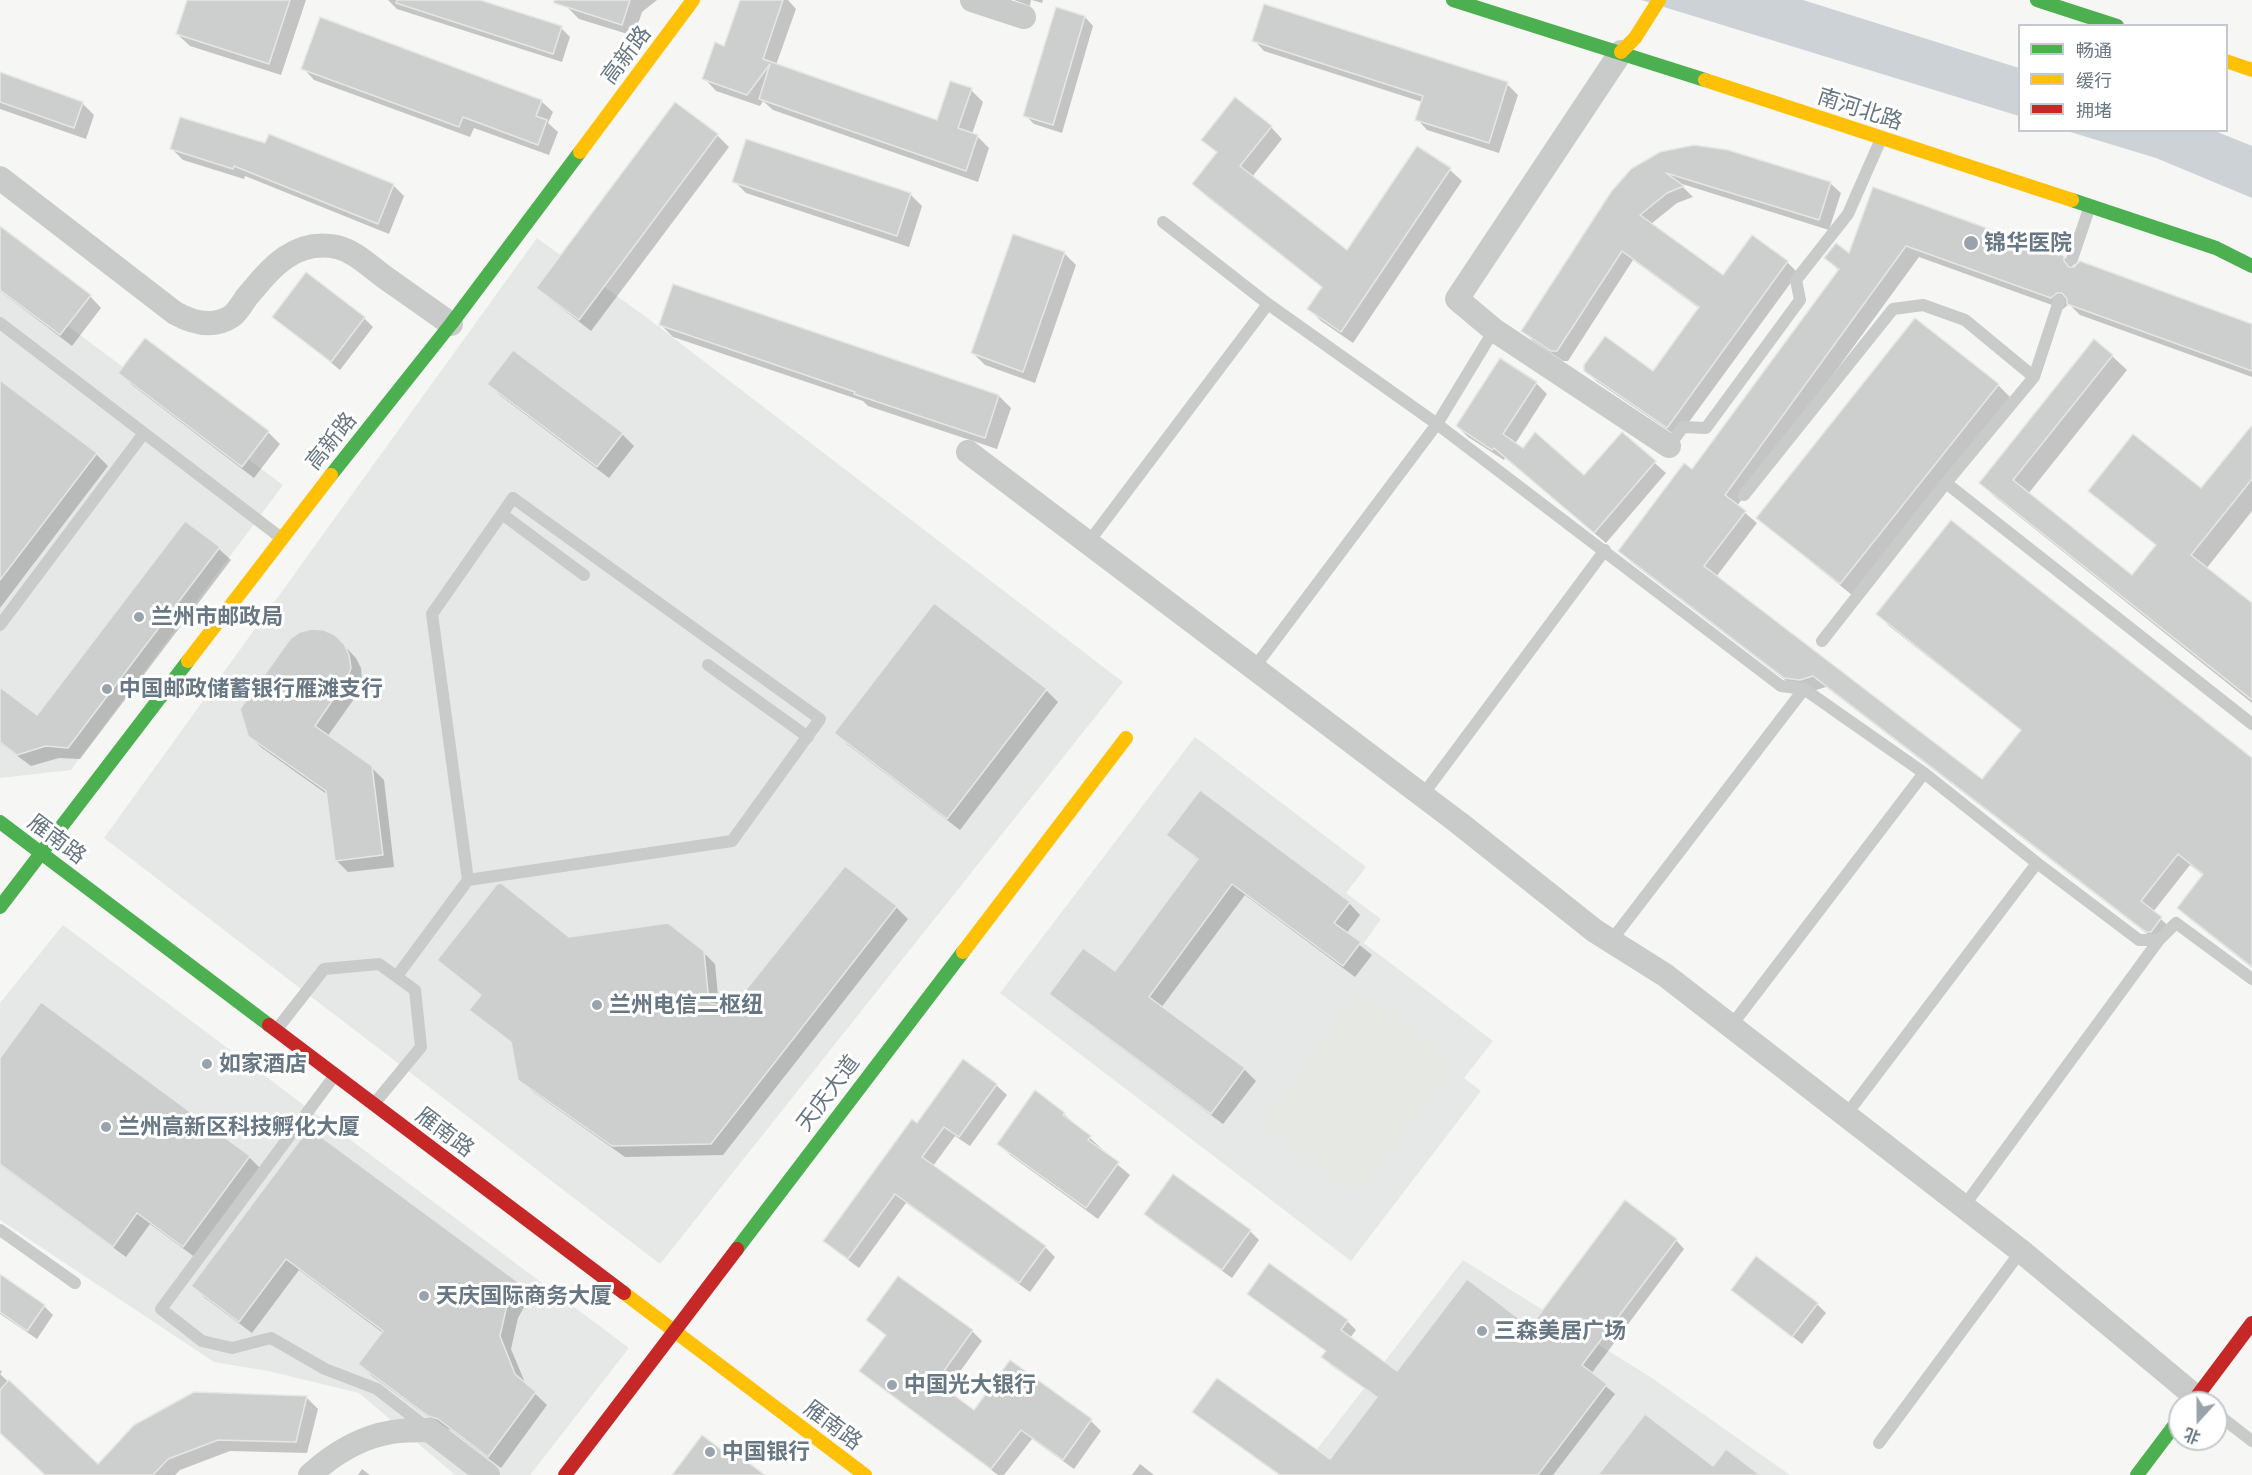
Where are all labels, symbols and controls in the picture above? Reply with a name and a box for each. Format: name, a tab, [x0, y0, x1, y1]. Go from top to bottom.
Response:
street label: 高新路	[596, 21, 656, 89]
legend	[2018, 24, 2228, 132]
text: 畅通	[2076, 39, 2112, 61]
text: 缓行	[2076, 69, 2112, 91]
street label: 南河北路	[1814, 83, 1906, 135]
text: 拥堵	[2076, 99, 2112, 121]
place label: 锦华医院	[1984, 230, 2072, 256]
marker: 锦华医院	[1962, 234, 1980, 252]
street label: 高新路	[300, 407, 362, 475]
place label: 兰州市邮政局	[151, 604, 283, 630]
marker: 兰州市邮政局	[132, 610, 146, 624]
place label: 中国邮政储蓄银行雁滩支行	[119, 676, 383, 702]
marker: 中国邮政储蓄银行雁滩支行	[100, 682, 114, 696]
street label: 雁南路	[23, 809, 91, 869]
place label: 兰州电信二枢纽	[609, 992, 763, 1018]
marker: 兰州电信二枢纽	[590, 998, 604, 1012]
street label: 天庆大道	[791, 1050, 865, 1136]
place label: 如家酒店	[219, 1051, 307, 1077]
marker: 如家酒店	[200, 1057, 214, 1071]
street label: 雁南路	[411, 1102, 479, 1162]
place label: 兰州高新区科技孵化大厦	[118, 1114, 360, 1140]
marker: 兰州高新区科技孵化大厦	[99, 1120, 113, 1134]
place label: 天庆国际商务大厦	[436, 1283, 612, 1309]
marker: 天庆国际商务大厦	[417, 1289, 431, 1303]
place label: 三森美居广场	[1494, 1318, 1626, 1344]
marker: 三森美居广场	[1475, 1324, 1489, 1338]
place label: 中国光大银行	[904, 1372, 1036, 1398]
marker: 中国光大银行	[885, 1378, 899, 1392]
north arrow	[2168, 1391, 2228, 1451]
street label: 雁南路	[799, 1395, 867, 1455]
text: 北	[2181, 1425, 2203, 1448]
place label: 中国银行	[722, 1439, 810, 1465]
marker: 中国银行	[703, 1445, 717, 1459]

